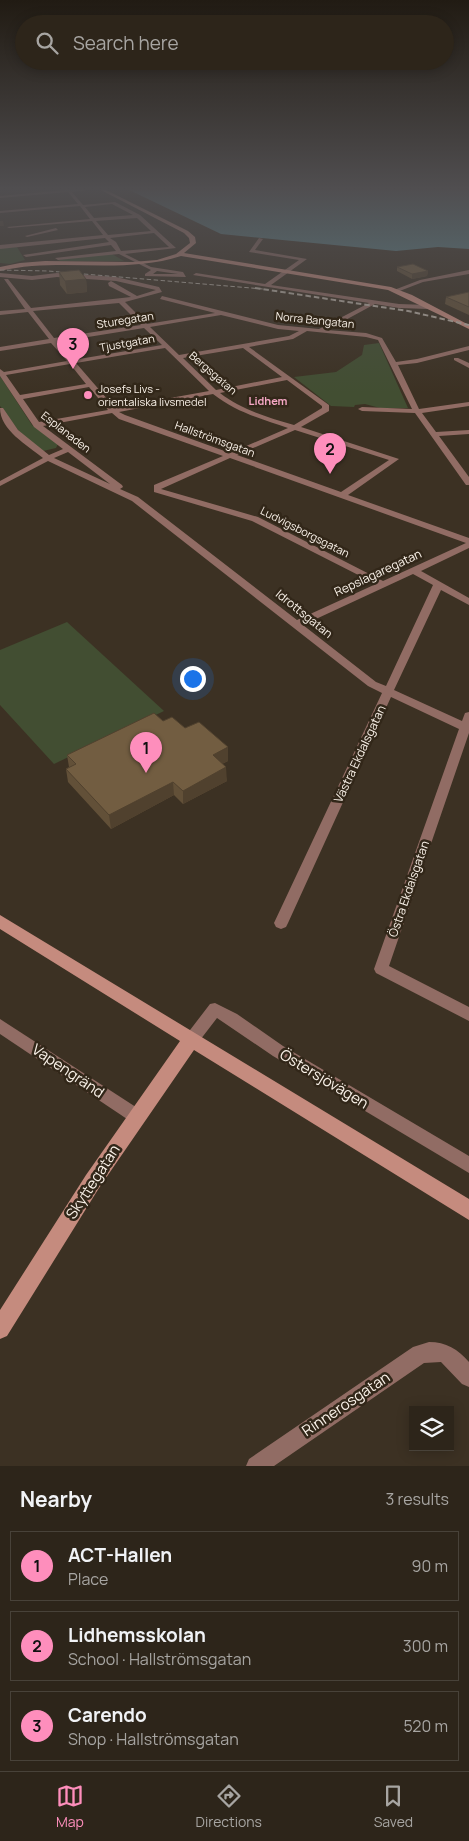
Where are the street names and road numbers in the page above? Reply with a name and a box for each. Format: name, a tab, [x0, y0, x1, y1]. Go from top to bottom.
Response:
street label: Sturegatan	[95, 308, 155, 331]
street label: Norra Bangatan	[275, 308, 355, 331]
street label: Tjustgatan	[98, 330, 156, 355]
street label: Bergsgatan	[186, 348, 240, 398]
street label: Esplanaden	[38, 407, 94, 456]
street label: Hallströmsgatan	[173, 417, 257, 460]
street label: Ludvigsborgsgatan	[258, 503, 352, 560]
street label: Repslagaregatan	[331, 545, 424, 600]
street label: Idrottsgatan	[272, 585, 336, 642]
street label: Västra Ekdalsgatan	[330, 702, 390, 805]
street label: Östra Ekdalsgatan	[384, 838, 433, 939]
street label: Vapengränd	[28, 1039, 109, 1103]
street label: Östersjövägen	[276, 1044, 373, 1113]
street label: Skyttegatan	[61, 1140, 125, 1223]
street label: Rinnerosgatan	[298, 1366, 394, 1441]

